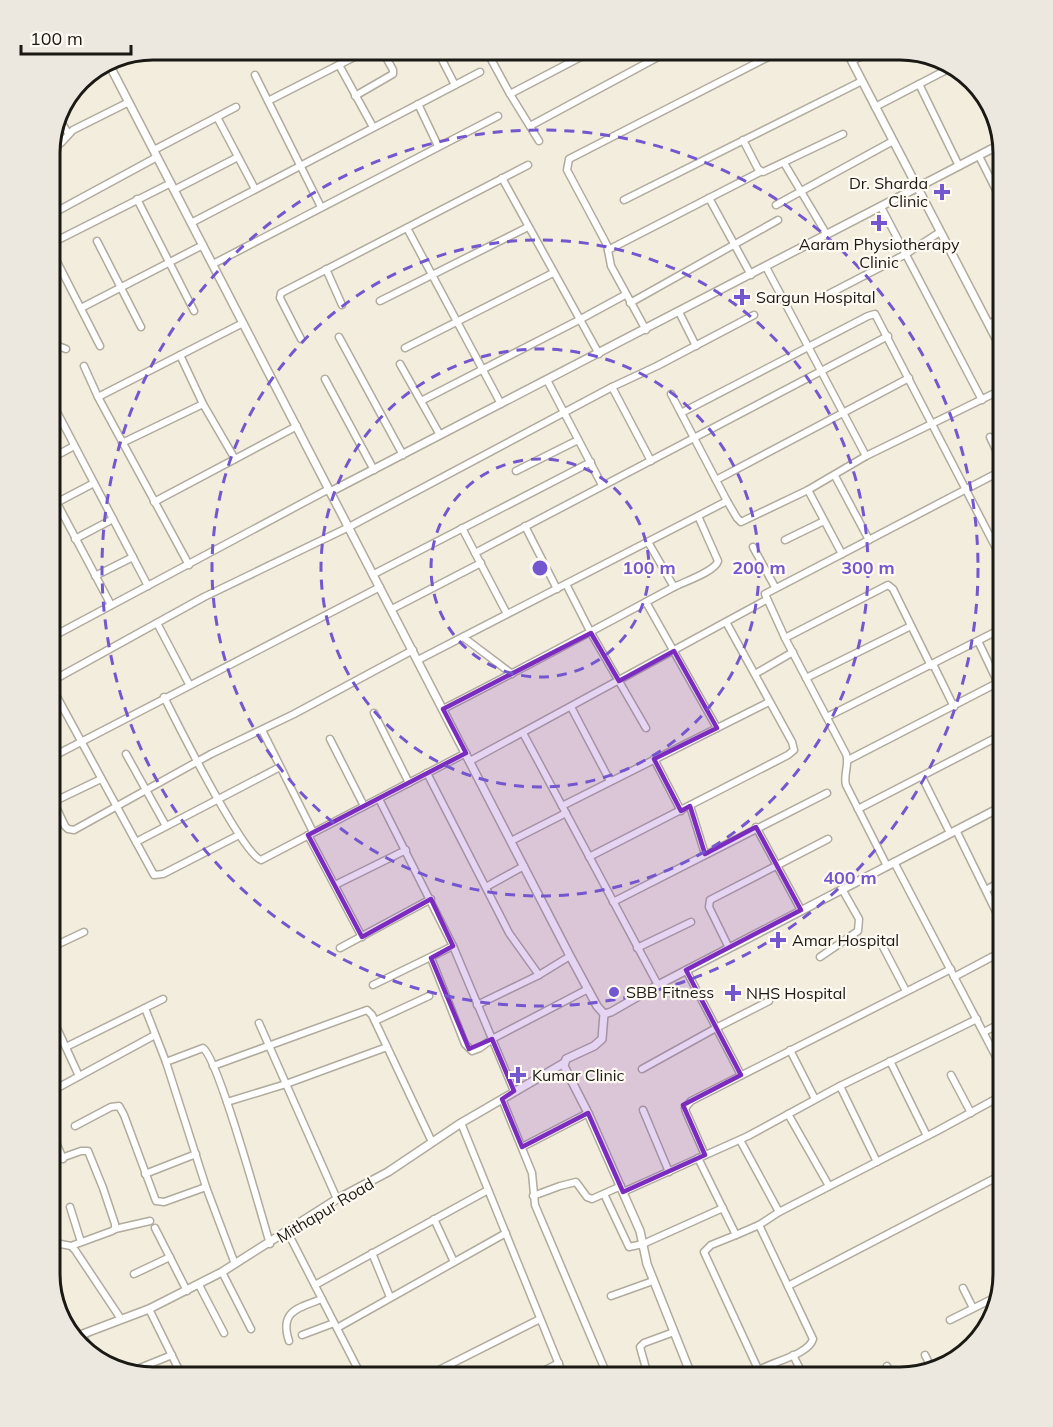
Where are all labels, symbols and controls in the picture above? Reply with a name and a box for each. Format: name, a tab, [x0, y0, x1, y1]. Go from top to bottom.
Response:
scale bar	[21, 18, 130, 56]
text: 100 m	[30, 27, 83, 50]
place label: Dr. Sharda Clinic	[849, 173, 928, 211]
marker: Dr. Sharda Clinic	[933, 183, 951, 201]
marker: Aaram Physiotherapy Clinic	[870, 214, 888, 232]
place label: Aaram Physiotherapy Clinic	[799, 234, 960, 272]
place label: Sargun Hospital	[756, 287, 875, 307]
marker: Sargun Hospital	[733, 288, 751, 306]
text: 100 m	[622, 556, 676, 579]
text: 200 m	[732, 556, 786, 579]
text: 300 m	[841, 556, 895, 579]
centre of rings	[530, 558, 550, 578]
text: 400 m	[823, 866, 877, 889]
place label: Amar Hospital	[792, 930, 899, 950]
marker: Amar Hospital	[769, 931, 787, 949]
place label: SBB Fitness	[626, 982, 714, 1002]
place label: NHS Hospital	[746, 983, 846, 1003]
marker: NHS Hospital	[724, 984, 742, 1002]
marker: SBB Fitness	[607, 985, 621, 999]
place label: Kumar Clinic	[532, 1065, 625, 1085]
marker: Kumar Clinic	[509, 1066, 527, 1084]
street label: Mithapur Road	[273, 1173, 377, 1247]

